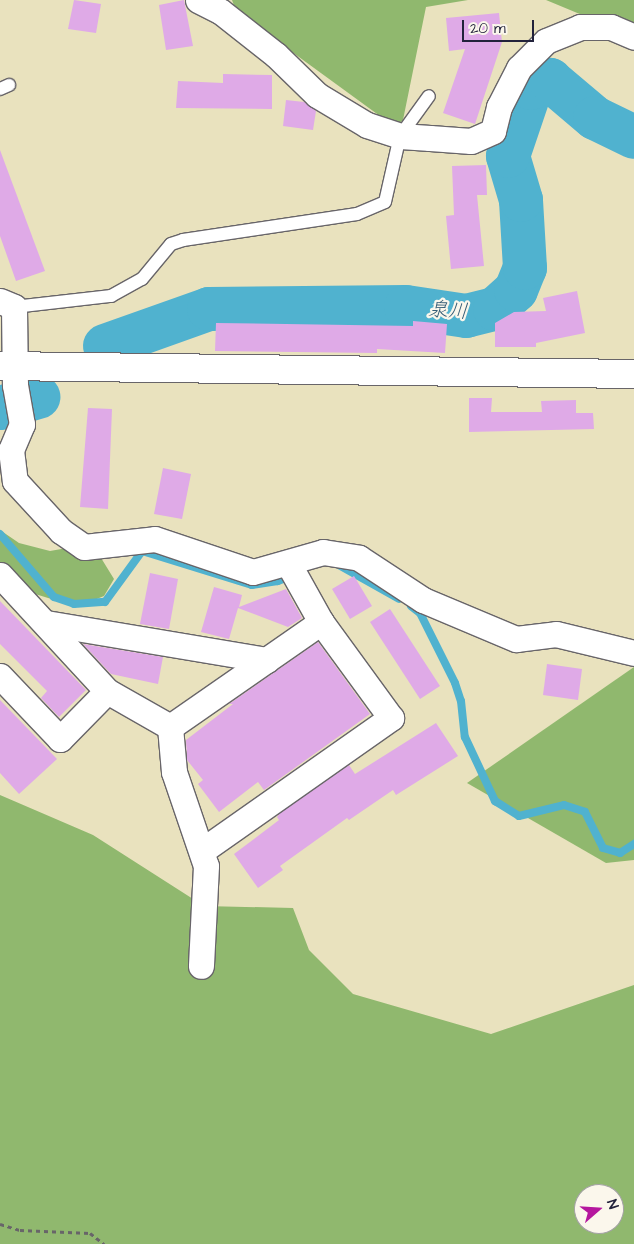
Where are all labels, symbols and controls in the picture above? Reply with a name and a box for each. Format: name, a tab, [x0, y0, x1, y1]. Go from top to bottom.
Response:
scale bar	[464, 10, 536, 42]
text: 20 m	[470, 18, 506, 39]
water label: 泉川	[427, 298, 469, 324]
north arrow	[574, 1184, 624, 1234]
text: N	[601, 1197, 623, 1212]

